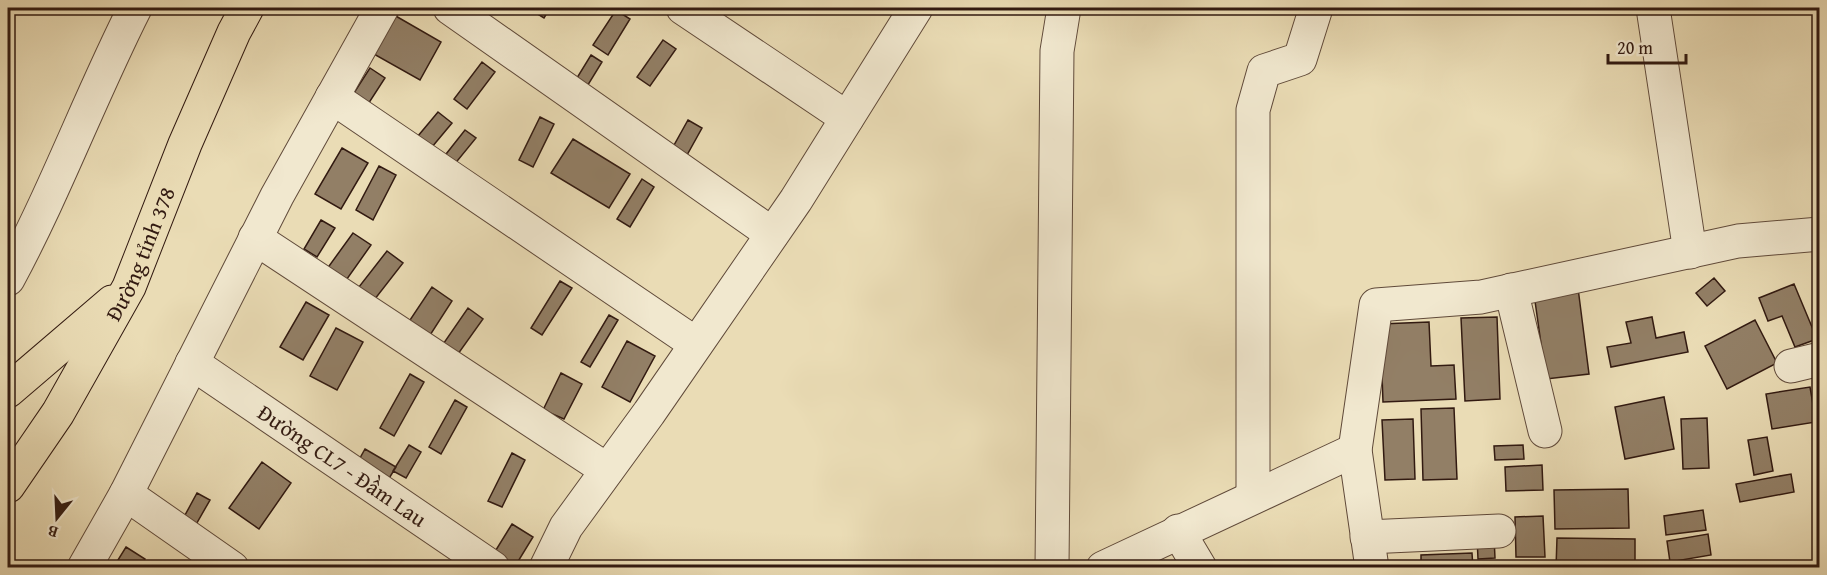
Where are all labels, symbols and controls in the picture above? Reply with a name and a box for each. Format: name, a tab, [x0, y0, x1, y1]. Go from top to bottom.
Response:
scale bar	[1608, 27, 1686, 65]
text: 20 m	[1617, 34, 1653, 61]
street label: Đường tỉnh 378	[97, 182, 183, 327]
street label: Đường CL7 - Đầm Lau	[252, 397, 433, 534]
north arrow	[27, 488, 87, 548]
text: B	[44, 519, 61, 545]

